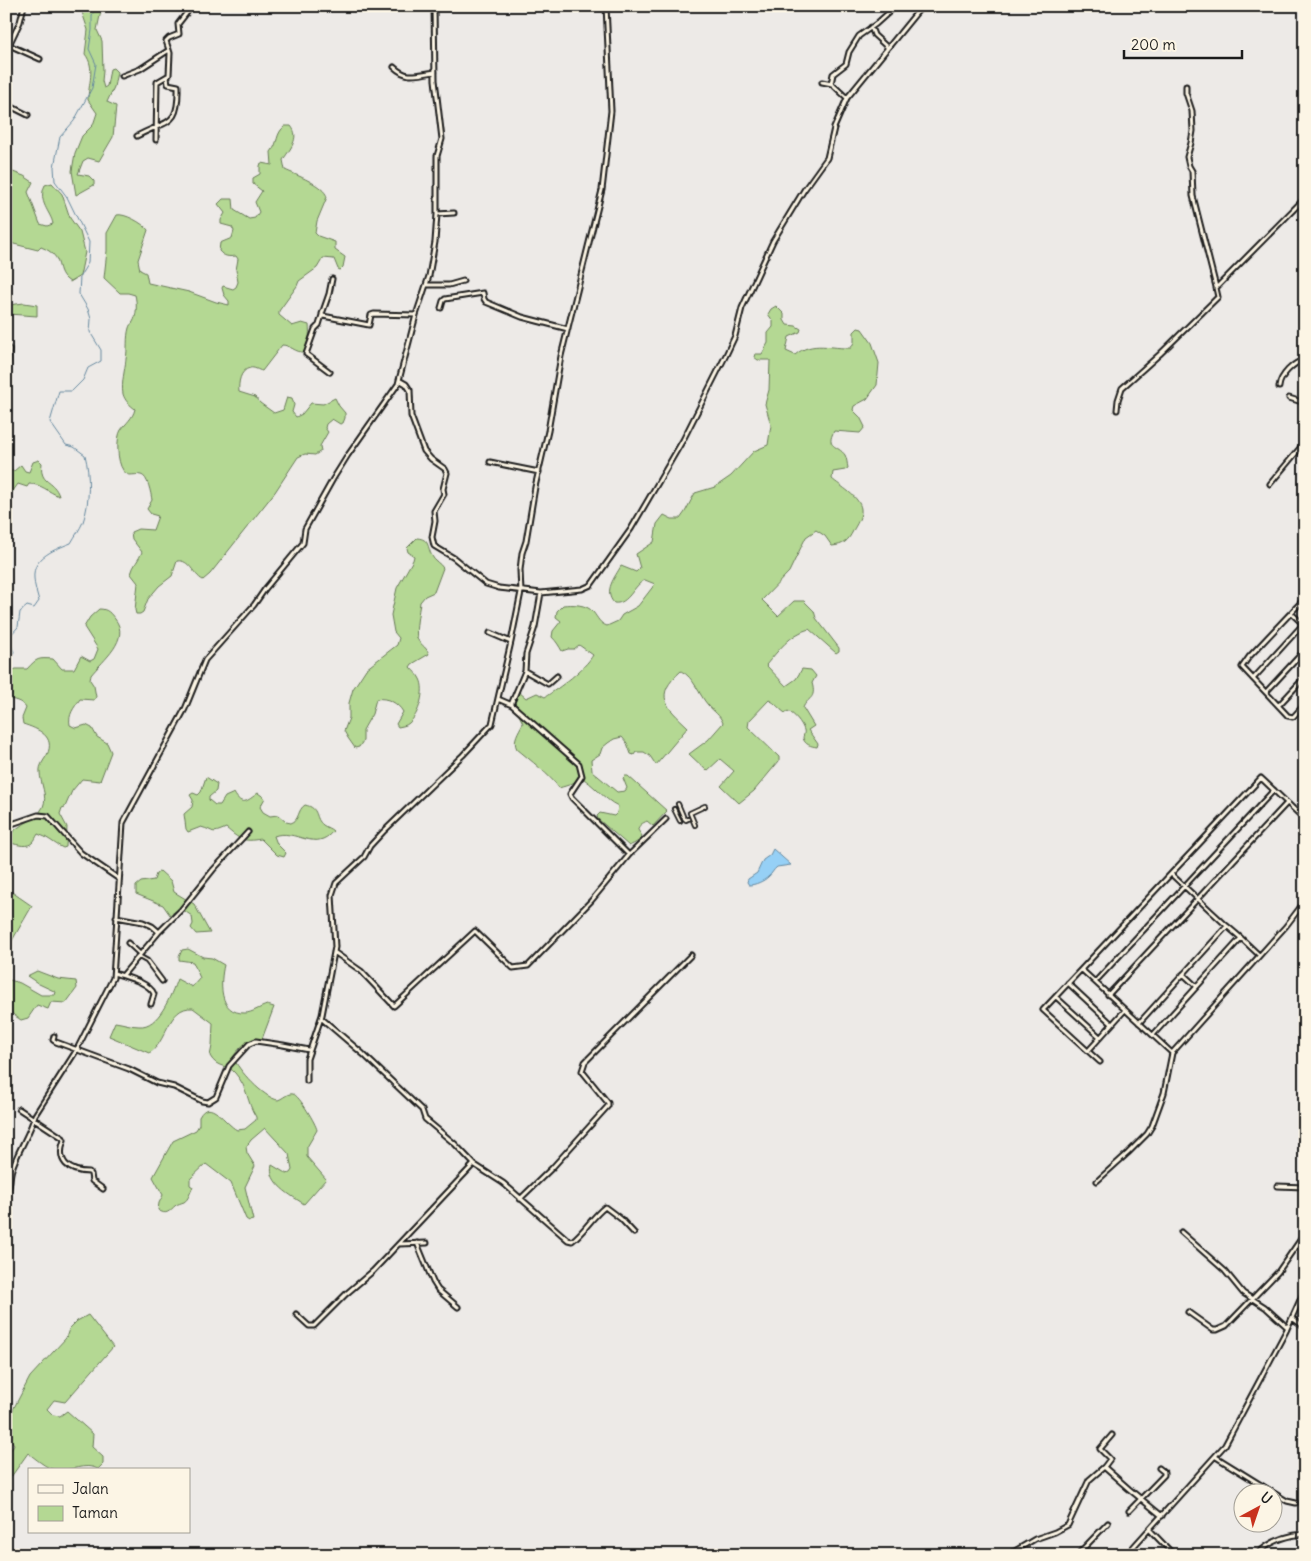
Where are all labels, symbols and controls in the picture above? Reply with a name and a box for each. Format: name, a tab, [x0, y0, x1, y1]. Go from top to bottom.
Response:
scale bar	[1124, 28, 1241, 60]
text: 200 m	[1131, 35, 1176, 54]
legend	[28, 1468, 190, 1534]
text: Jalan	[72, 1479, 109, 1498]
north arrow	[1234, 1484, 1284, 1534]
text: U	[1257, 1488, 1276, 1508]
text: Taman	[72, 1503, 118, 1522]

